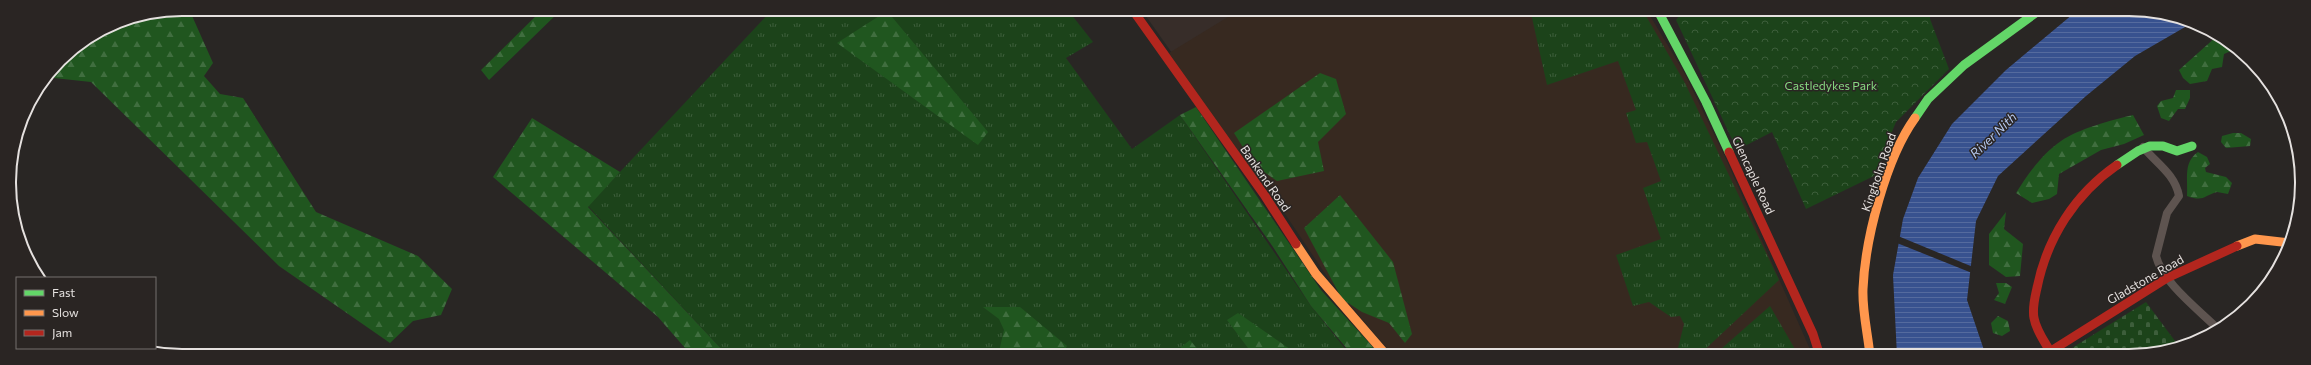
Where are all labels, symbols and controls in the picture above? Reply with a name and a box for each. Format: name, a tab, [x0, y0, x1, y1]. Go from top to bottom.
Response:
park label: Castledykes Park	[1785, 78, 1878, 92]
water label: River Nith	[1966, 109, 2020, 161]
street label: Kingholm Road	[1858, 131, 1898, 213]
street label: Glencaple Road	[1730, 134, 1778, 216]
street label: Bankend Road	[1238, 142, 1294, 214]
street label: Gladstone Road	[2104, 251, 2186, 307]
legend	[16, 277, 156, 349]
text: Fast	[52, 285, 75, 299]
text: Slow	[52, 305, 79, 319]
text: Jam	[52, 325, 72, 340]

